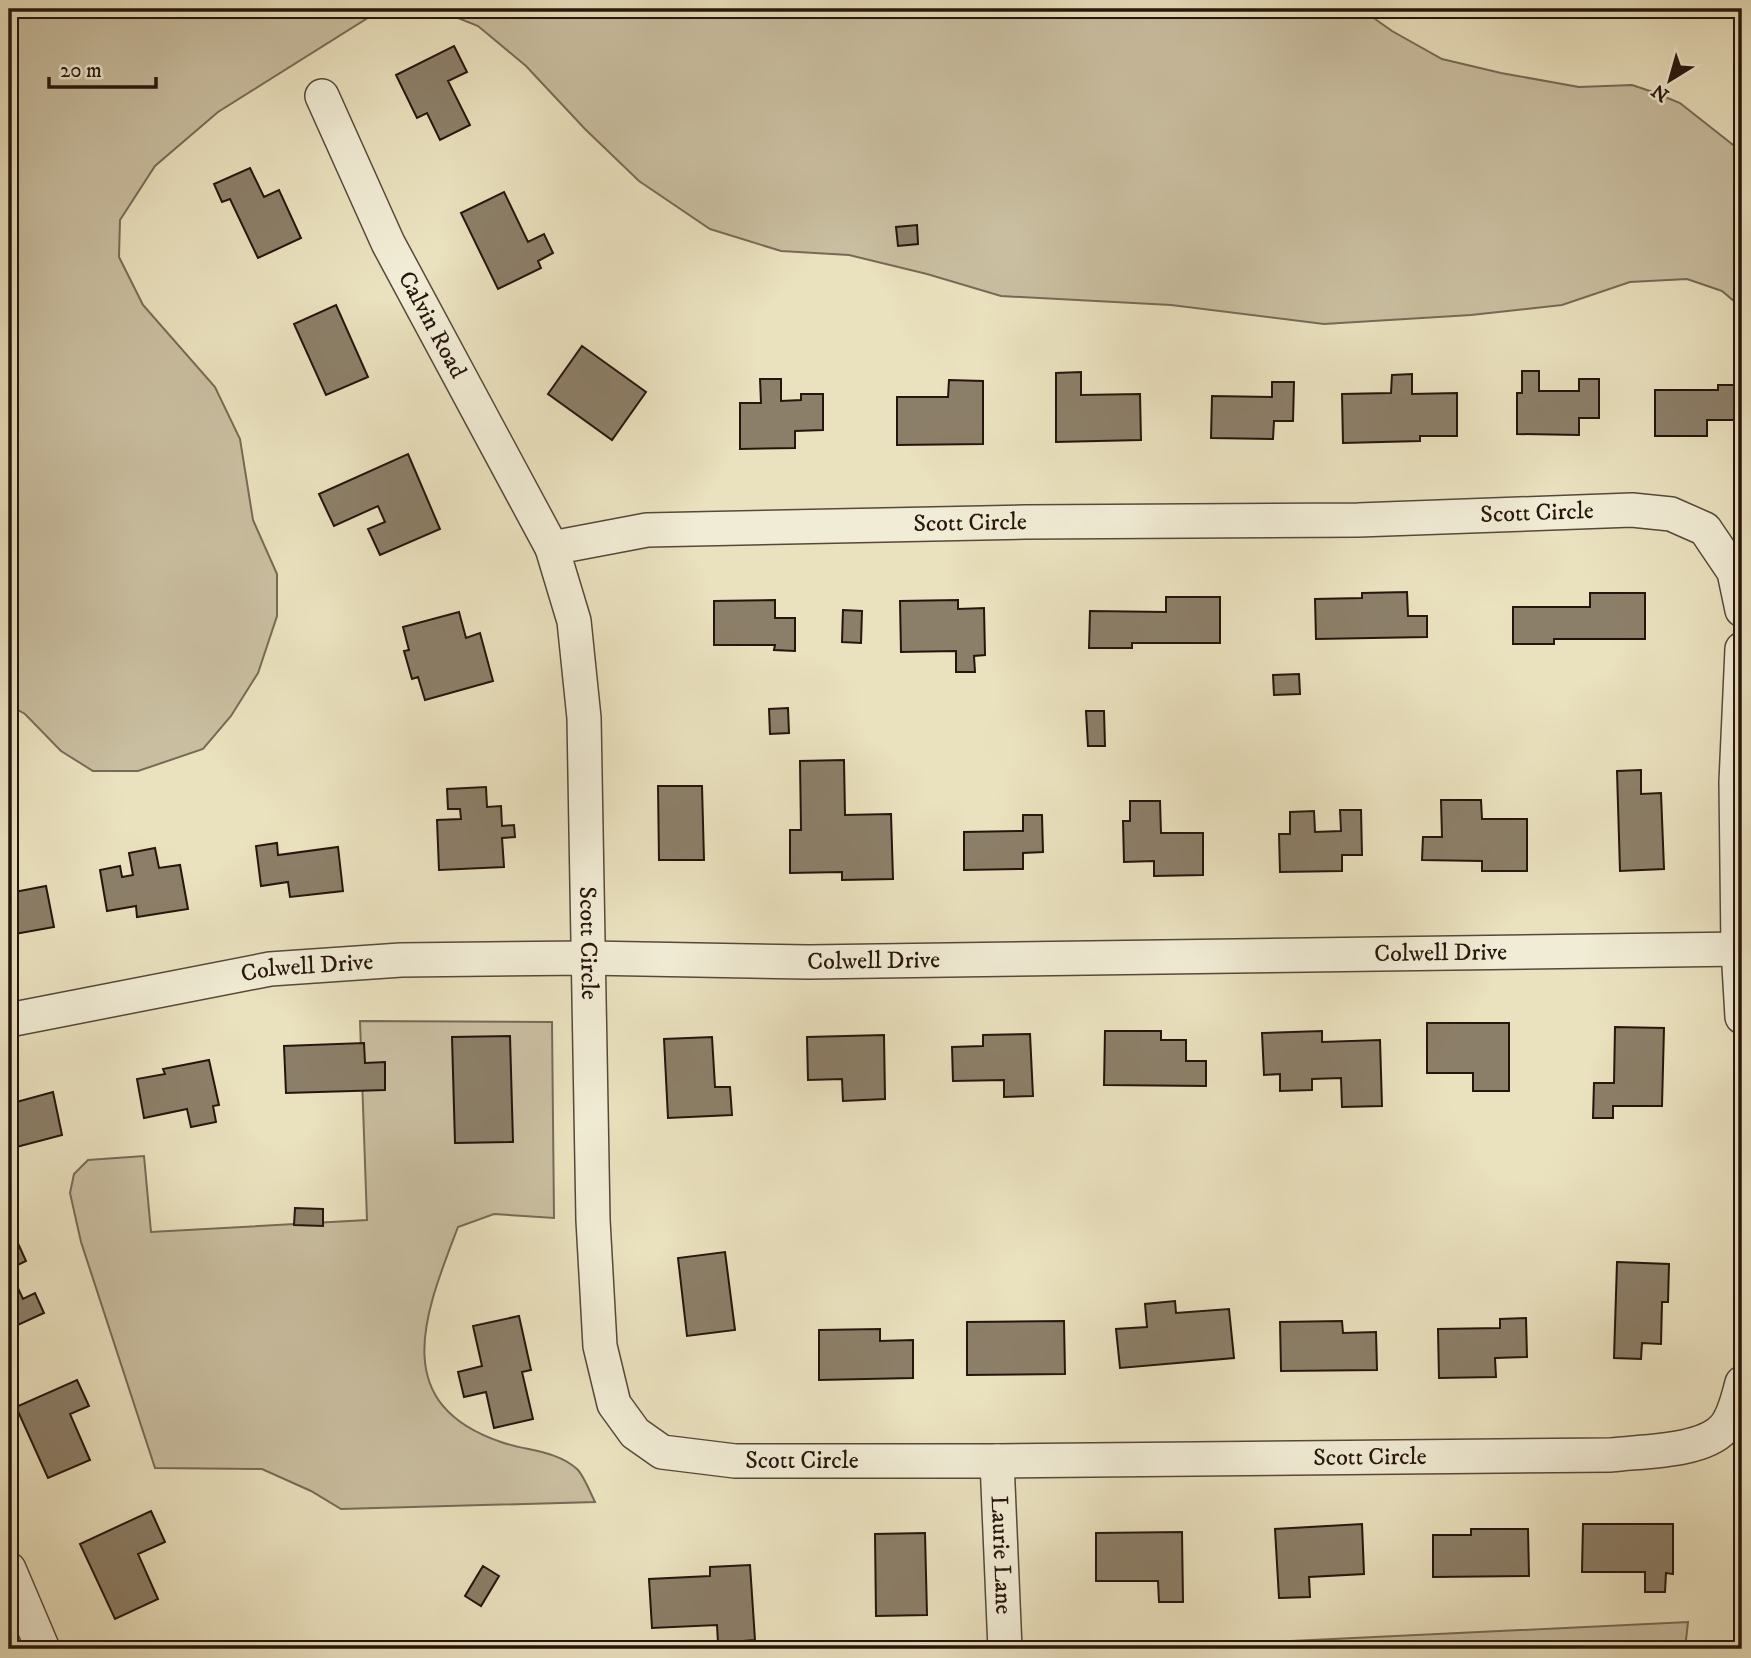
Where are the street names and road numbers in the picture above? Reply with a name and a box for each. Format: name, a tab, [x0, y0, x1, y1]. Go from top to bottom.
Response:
street label: Calvin Road	[391, 266, 473, 384]
street label: Scott Circle	[1480, 496, 1594, 530]
street label: Scott Circle	[913, 507, 1027, 539]
street label: Scott Circle	[572, 886, 604, 1000]
street label: Colwell Drive	[1374, 937, 1507, 969]
street label: Colwell Drive	[807, 945, 940, 977]
street label: Colwell Drive	[238, 947, 374, 989]
street label: Scott Circle	[1313, 1442, 1427, 1473]
street label: Scott Circle	[745, 1446, 859, 1476]
street label: Laurie Lane	[983, 1495, 1019, 1615]

